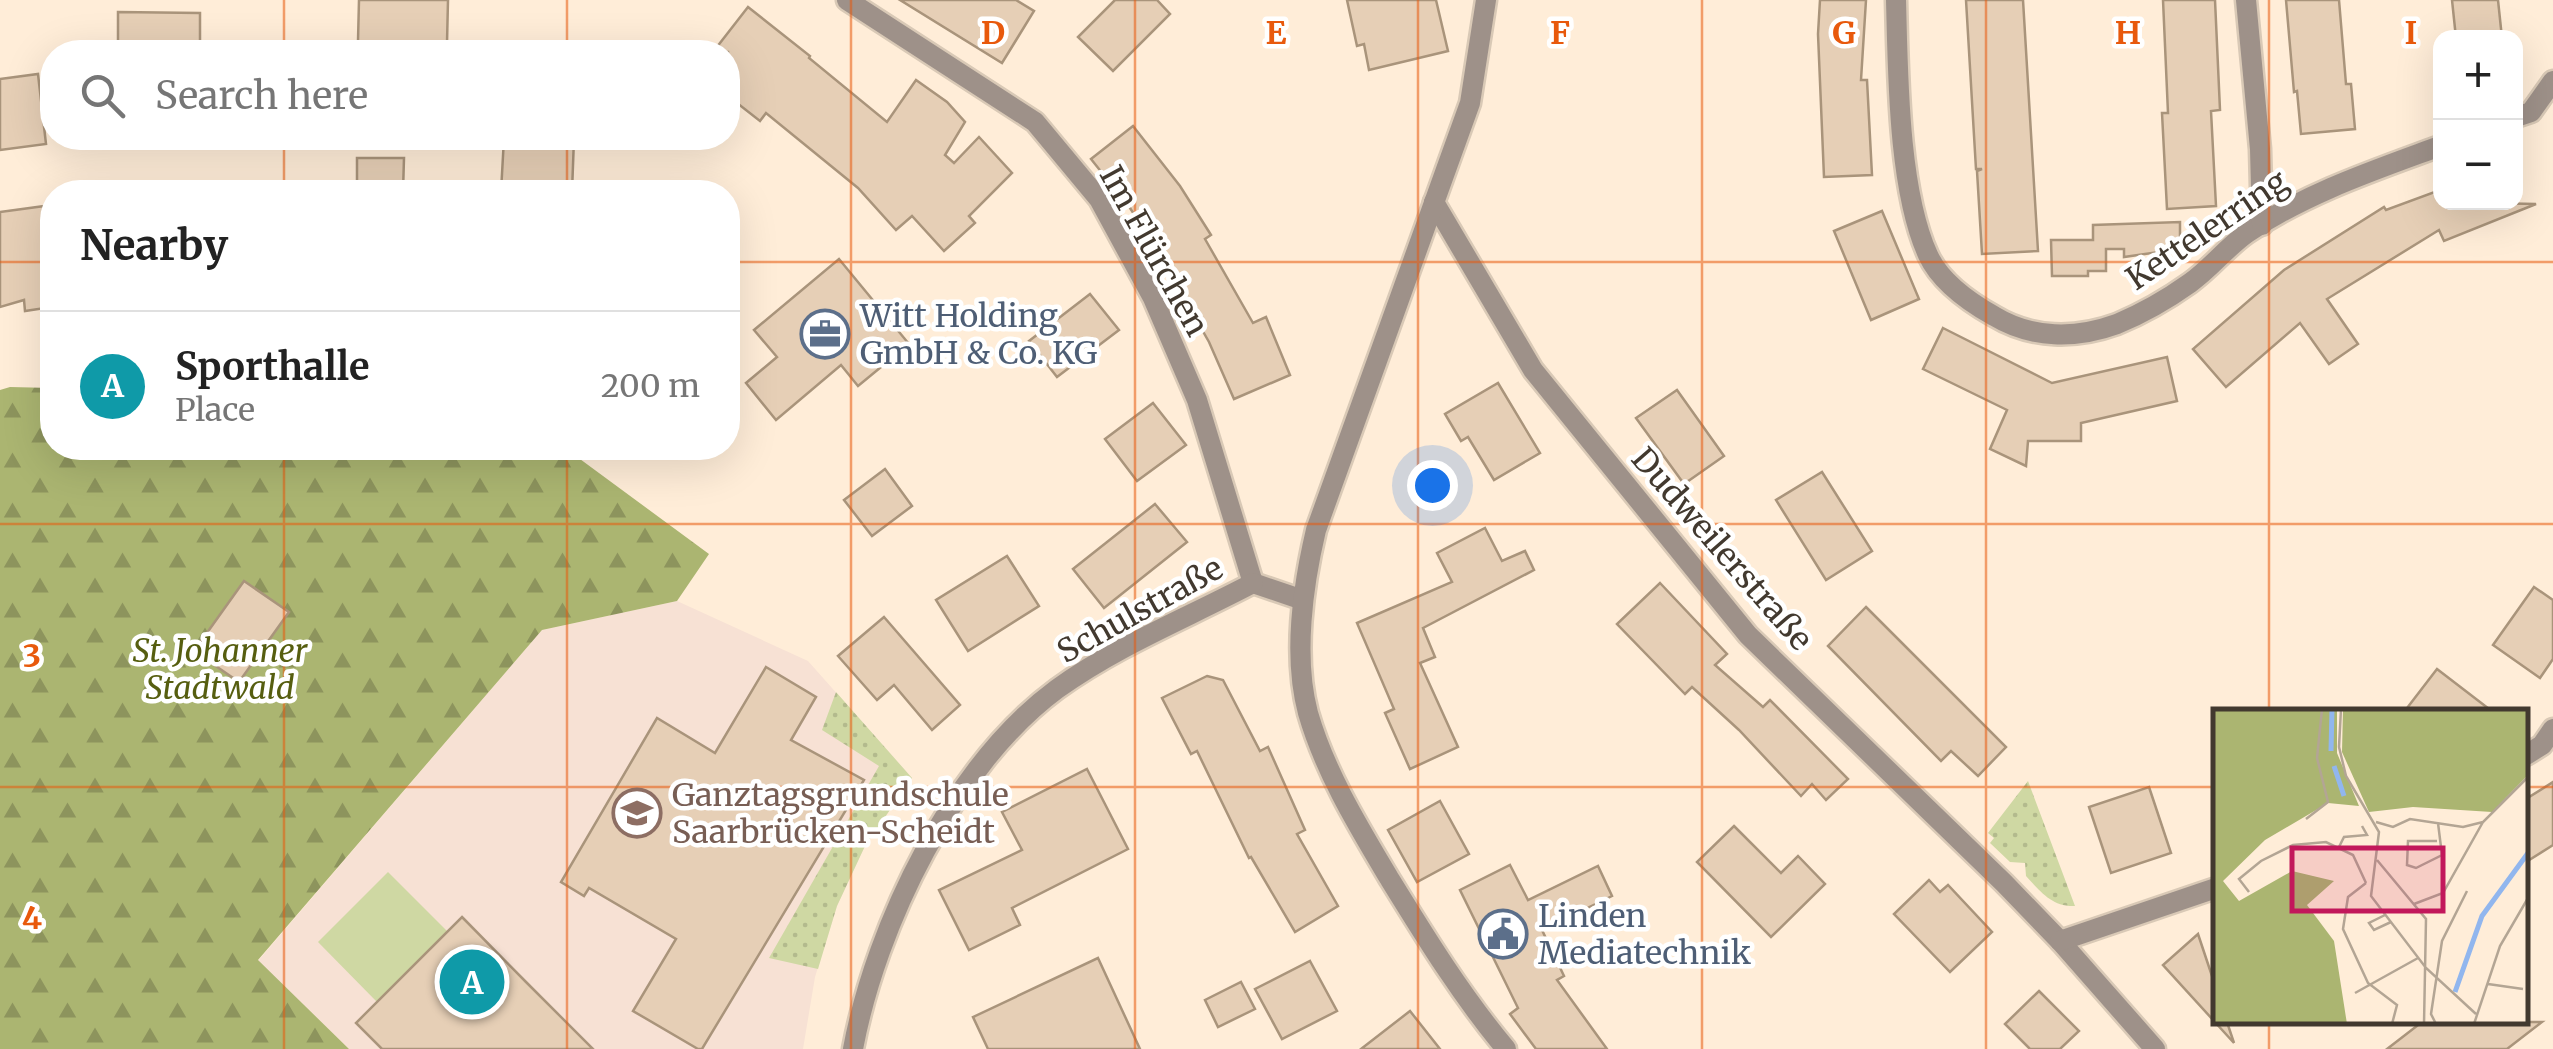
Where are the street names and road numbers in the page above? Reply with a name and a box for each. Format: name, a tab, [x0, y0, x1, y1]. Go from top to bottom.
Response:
street label: Im Flürchen	[1091, 159, 1217, 343]
street label: Kettelerring	[2119, 161, 2295, 299]
street label: Dudweilerstraße	[1623, 439, 1821, 659]
street label: Schulstraße	[1050, 548, 1230, 672]

